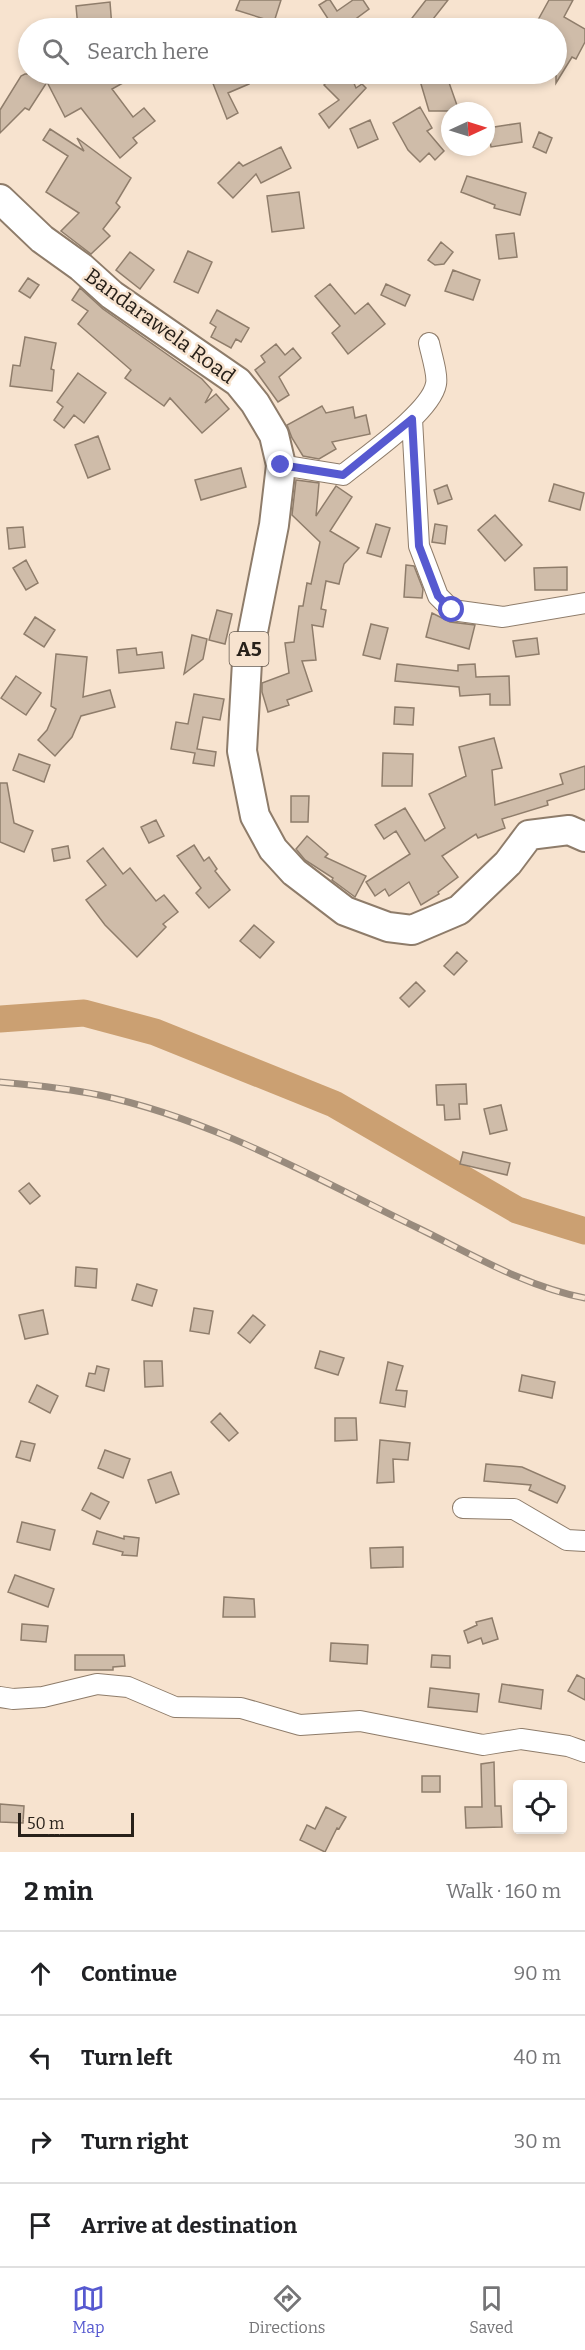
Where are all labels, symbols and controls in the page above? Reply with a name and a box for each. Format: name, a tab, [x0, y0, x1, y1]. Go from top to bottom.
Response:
search box	[18, 18, 567, 84]
icon: search	[39, 35, 72, 68]
text: Search here	[87, 38, 209, 65]
north arrow	[441, 102, 495, 156]
street label: Bandarawela Road	[80, 263, 240, 389]
route end	[267, 451, 293, 477]
route start	[438, 596, 464, 622]
road number: A5	[230, 632, 268, 666]
map controls	[513, 1780, 567, 1834]
button: locate	[513, 1780, 567, 1834]
scale bar	[18, 1810, 134, 1838]
text: 50 m	[27, 1814, 64, 1833]
text: 2 min	[24, 1876, 93, 1907]
text: Walk · 160 m	[446, 1879, 561, 1903]
icon: ahead	[24, 1957, 57, 1990]
text: Continue	[81, 1960, 177, 1987]
text: 90 m	[513, 1961, 561, 1985]
icon: left	[24, 2041, 57, 2074]
text: Turn left	[81, 2044, 173, 2071]
text: 40 m	[513, 2045, 561, 2069]
icon: right	[24, 2125, 57, 2158]
text: Turn right	[81, 2128, 189, 2155]
text: 30 m	[514, 2129, 561, 2153]
icon: arrive	[24, 2209, 57, 2242]
text: Arrive at destination	[81, 2212, 297, 2239]
tab: Map	[72, 2282, 105, 2337]
tab: Directions	[249, 2282, 326, 2337]
tab: Saved	[469, 2282, 513, 2337]

